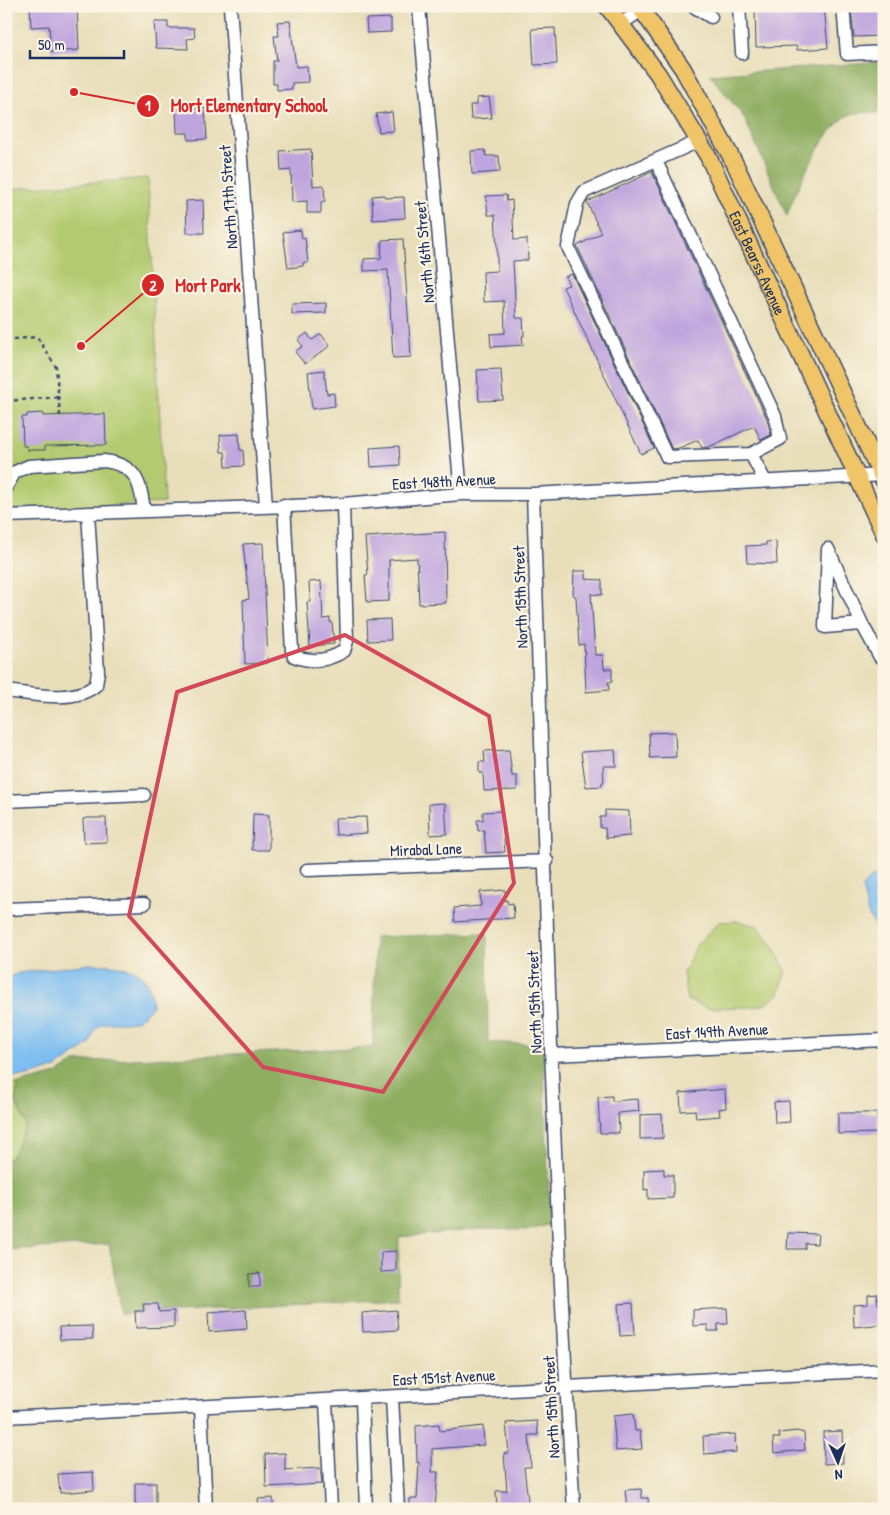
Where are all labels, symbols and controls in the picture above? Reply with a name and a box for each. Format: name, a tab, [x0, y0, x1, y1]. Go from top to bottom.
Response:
scale bar	[30, 28, 124, 60]
text: 50 m	[38, 34, 65, 55]
callout: Mort Elementary School	[135, 89, 337, 122]
text: Mort Elementary School	[171, 93, 329, 119]
text: 1	[145, 95, 151, 116]
street label: North 17th Street	[213, 144, 243, 250]
street label: North 16th Street	[409, 200, 439, 304]
street label: East Bearss Avenue	[724, 207, 792, 319]
callout: Mort Park	[141, 269, 251, 302]
text: Mort Park	[175, 273, 241, 298]
text: 2	[149, 275, 157, 296]
street label: East 148th Avenue	[392, 467, 497, 495]
street label: North 15th Street	[507, 545, 533, 649]
street label: Mirabal Lane	[390, 837, 463, 861]
street label: North 15th Street	[521, 950, 547, 1054]
street label: East 149th Avenue	[665, 1017, 770, 1045]
street label: North 15th Street	[537, 1355, 565, 1459]
street label: East 151st Avenue	[392, 1363, 497, 1391]
north arrow	[812, 1438, 862, 1488]
text: N	[834, 1466, 843, 1485]

